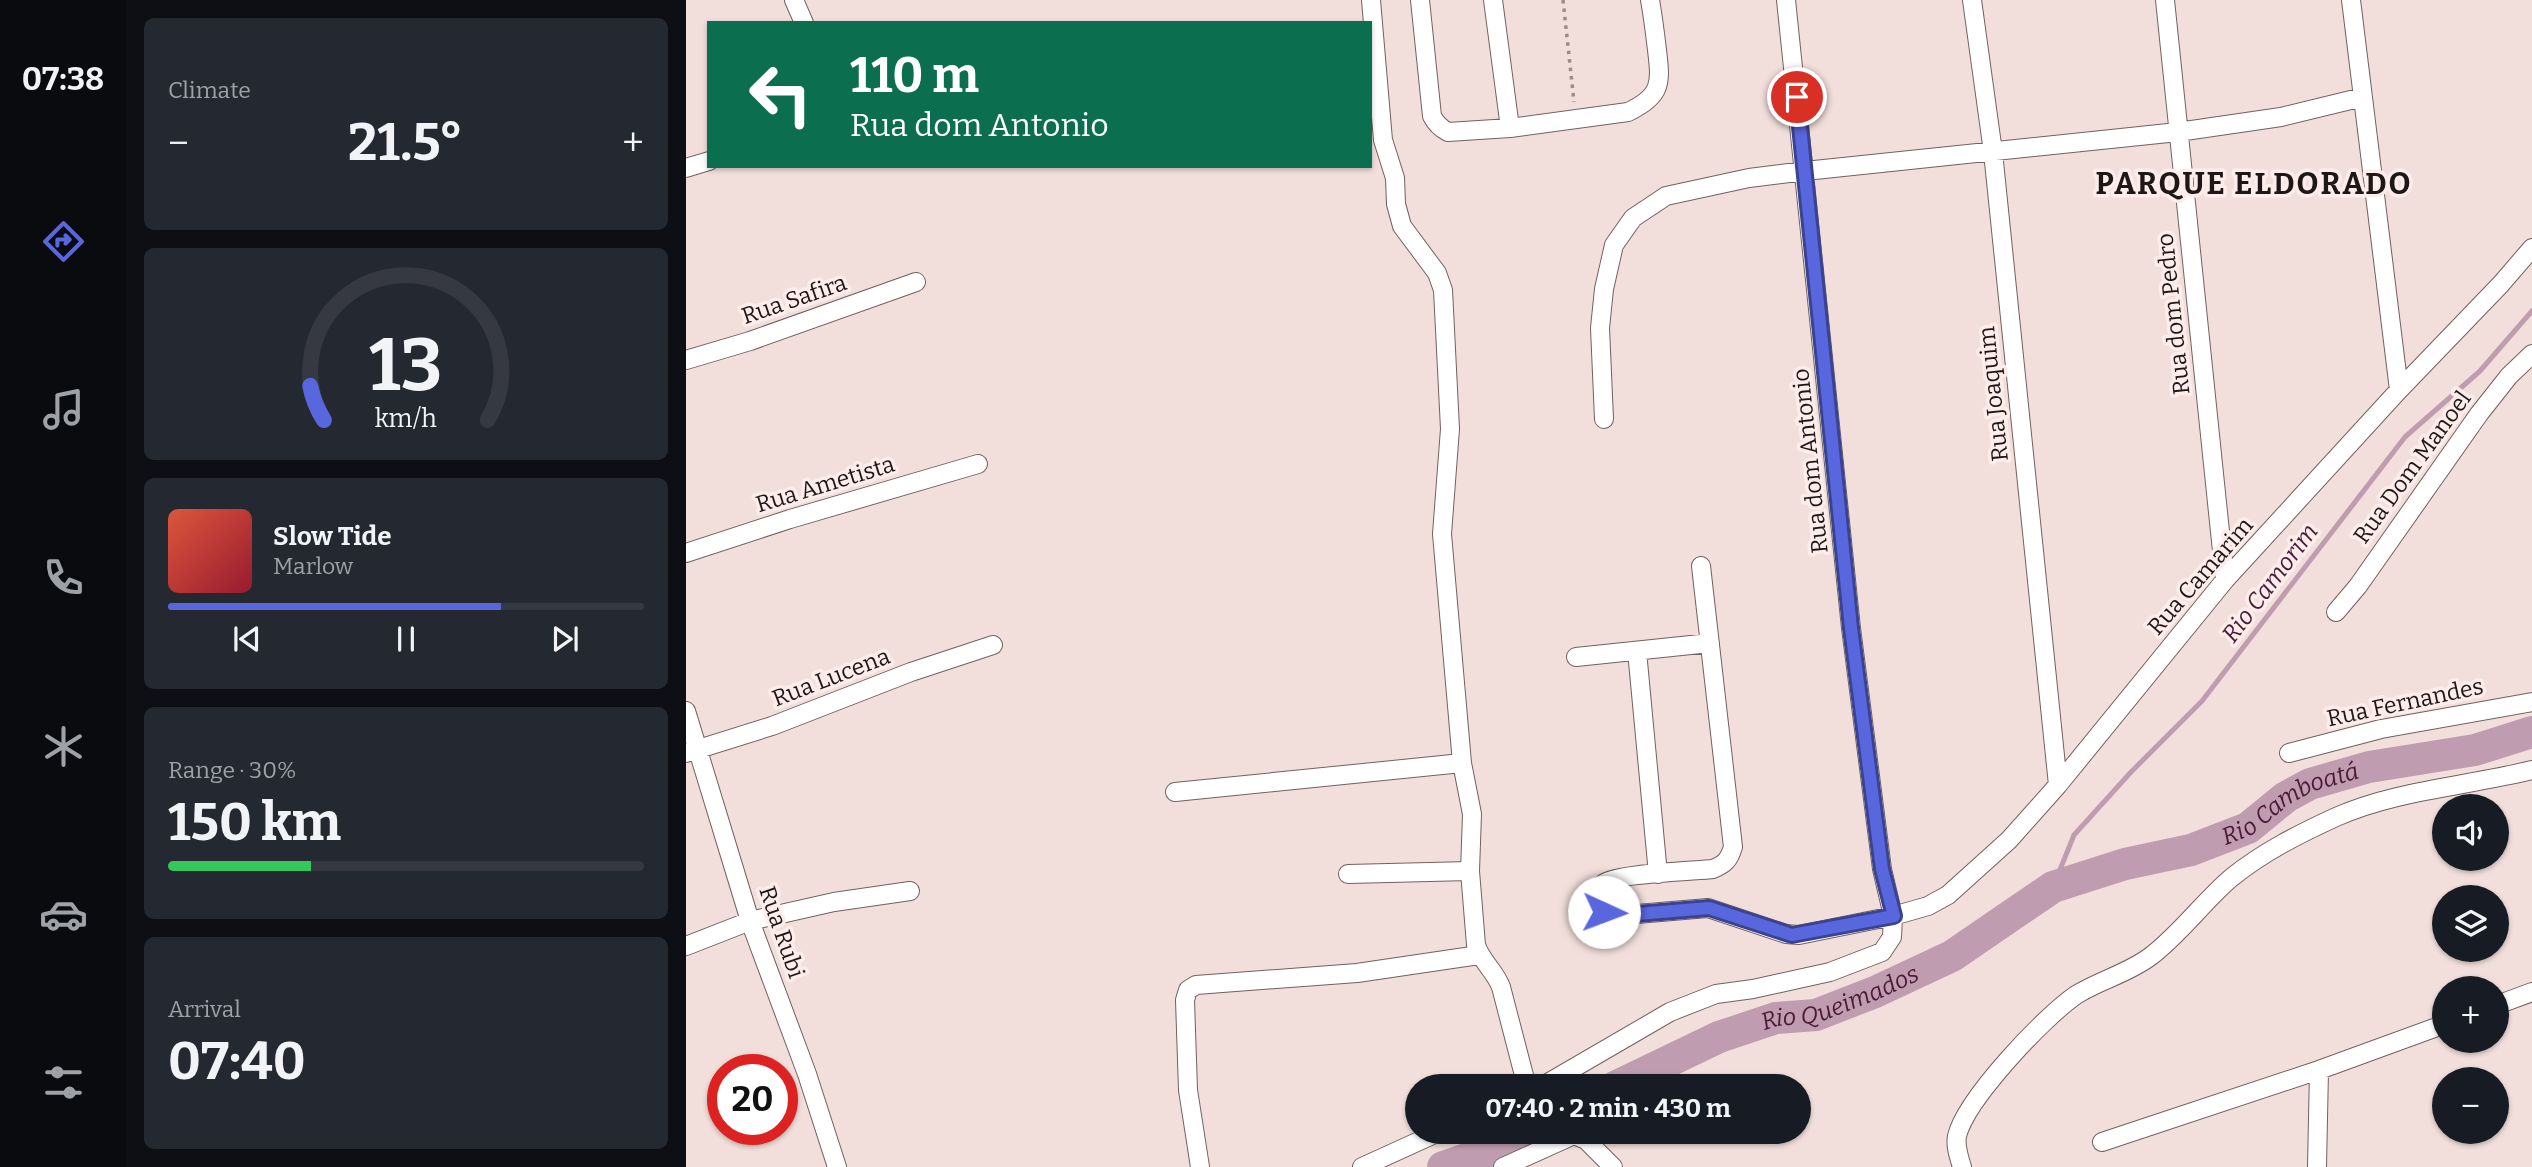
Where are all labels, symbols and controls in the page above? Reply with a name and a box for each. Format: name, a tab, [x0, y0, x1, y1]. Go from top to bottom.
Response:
text: 110 m	[850, 46, 979, 105]
icon: left	[735, 49, 826, 140]
text: 07:38	[22, 60, 104, 98]
pin	[1767, 67, 1827, 127]
text: Climate	[168, 76, 251, 104]
icon: arrive	[1778, 78, 1816, 116]
text: Rua dom Antonio	[850, 106, 1109, 144]
text: 21.5°	[348, 111, 463, 174]
text: −	[168, 120, 189, 166]
text: +	[622, 120, 644, 166]
district label: PARQUE ELDORADO	[2095, 166, 2413, 202]
icon: directions	[39, 217, 88, 266]
street label: Rua dom Pedro	[2151, 232, 2195, 396]
street label: Rua Safira	[738, 268, 851, 330]
text: 13	[369, 322, 443, 409]
street label: Rua Joaquim	[1972, 325, 2014, 463]
street label: Rua dom Antonio	[1786, 367, 1834, 555]
icon: music	[39, 385, 88, 434]
street label: Rua Dom Manoel	[2347, 385, 2477, 549]
text: km/h	[375, 403, 437, 433]
street label: Rua Ametista	[752, 450, 898, 518]
street label: Rua Camarim	[2141, 512, 2259, 640]
water label: Rio Camorim	[2216, 518, 2324, 648]
text: Slow Tide	[273, 521, 392, 552]
text: Marlow	[273, 552, 353, 580]
icon: phone	[39, 553, 88, 602]
icon: previous	[228, 620, 266, 658]
icon: pause	[387, 620, 425, 658]
icon: next	[546, 620, 584, 658]
street label: Rua Lucena	[768, 642, 894, 712]
street label: Rua Fernandes	[2324, 672, 2486, 732]
icon: climate	[39, 722, 88, 771]
text: Range · 30%	[168, 756, 296, 784]
water label: Rio Camboatá	[2218, 757, 2362, 851]
text: 150 km	[168, 791, 341, 854]
map controls	[2432, 794, 2509, 1144]
button: sound	[2432, 794, 2509, 871]
position arrow	[1567, 875, 1641, 949]
street label: Rua Rubi	[753, 882, 811, 982]
button: layers	[2432, 885, 2509, 962]
icon: car	[39, 890, 88, 939]
water label: Rio Queimados	[1757, 960, 1923, 1036]
button: +	[2432, 976, 2509, 1053]
text: Arrival	[168, 995, 241, 1023]
text: 07:40	[168, 1030, 306, 1093]
speed limit sign: 20	[707, 1054, 798, 1145]
icon: filters	[39, 1058, 88, 1107]
button: −	[2432, 1067, 2509, 1144]
text: 07:40 · 2 min · 430 m	[1485, 1093, 1731, 1124]

